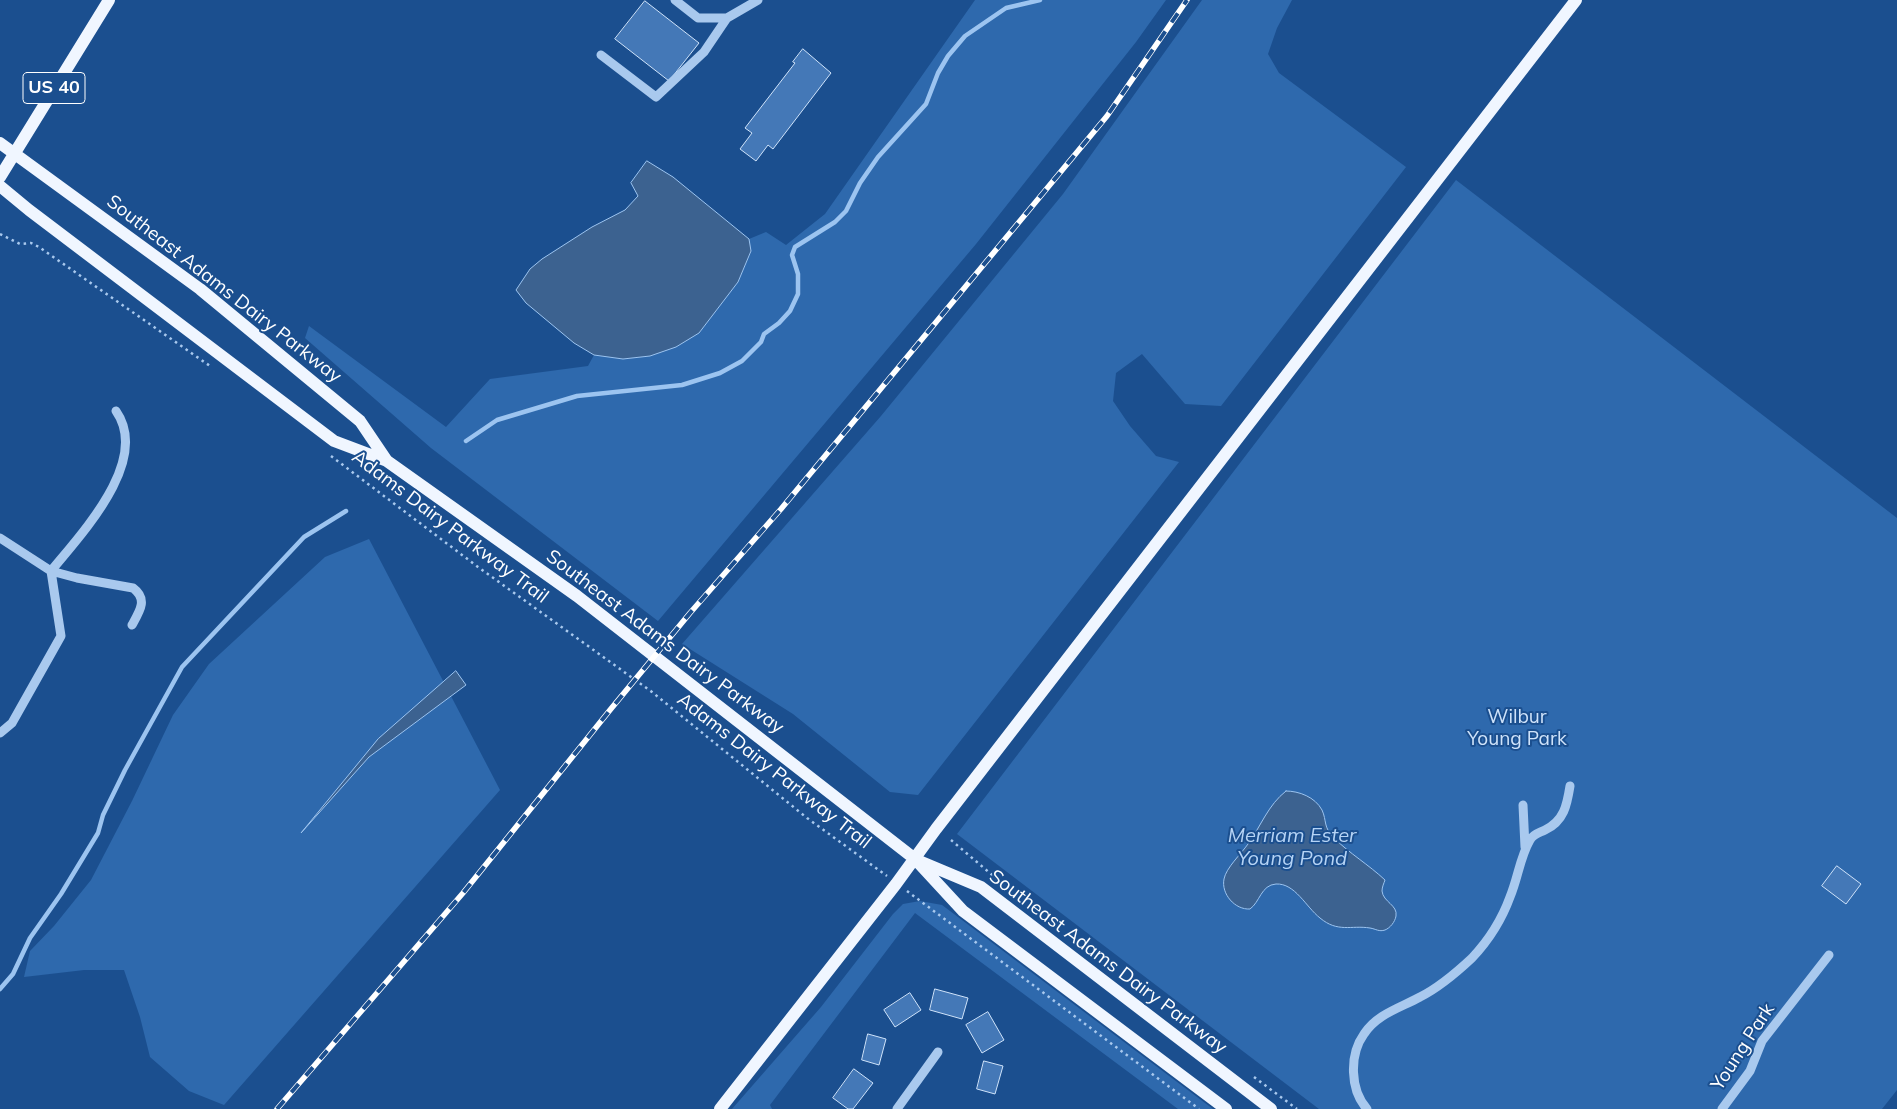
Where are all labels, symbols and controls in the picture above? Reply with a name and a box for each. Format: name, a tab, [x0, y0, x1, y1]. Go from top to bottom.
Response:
road number: US 40	[23, 73, 85, 104]
street label: Southeast Adams Dairy Parkway	[102, 190, 346, 388]
street label: Adams Dairy Parkway Trail	[347, 446, 553, 608]
street label: Southeast Adams Dairy Parkway	[542, 545, 788, 739]
street label: Adams Dairy Parkway Trail	[672, 688, 876, 854]
park label: Wilbur Young Park	[1467, 706, 1567, 750]
water label: Merriam Ester Young Pond	[1228, 824, 1356, 871]
street label: Southeast Adams Dairy Parkway	[985, 865, 1231, 1059]
street label: Young Park	[1706, 999, 1780, 1095]

